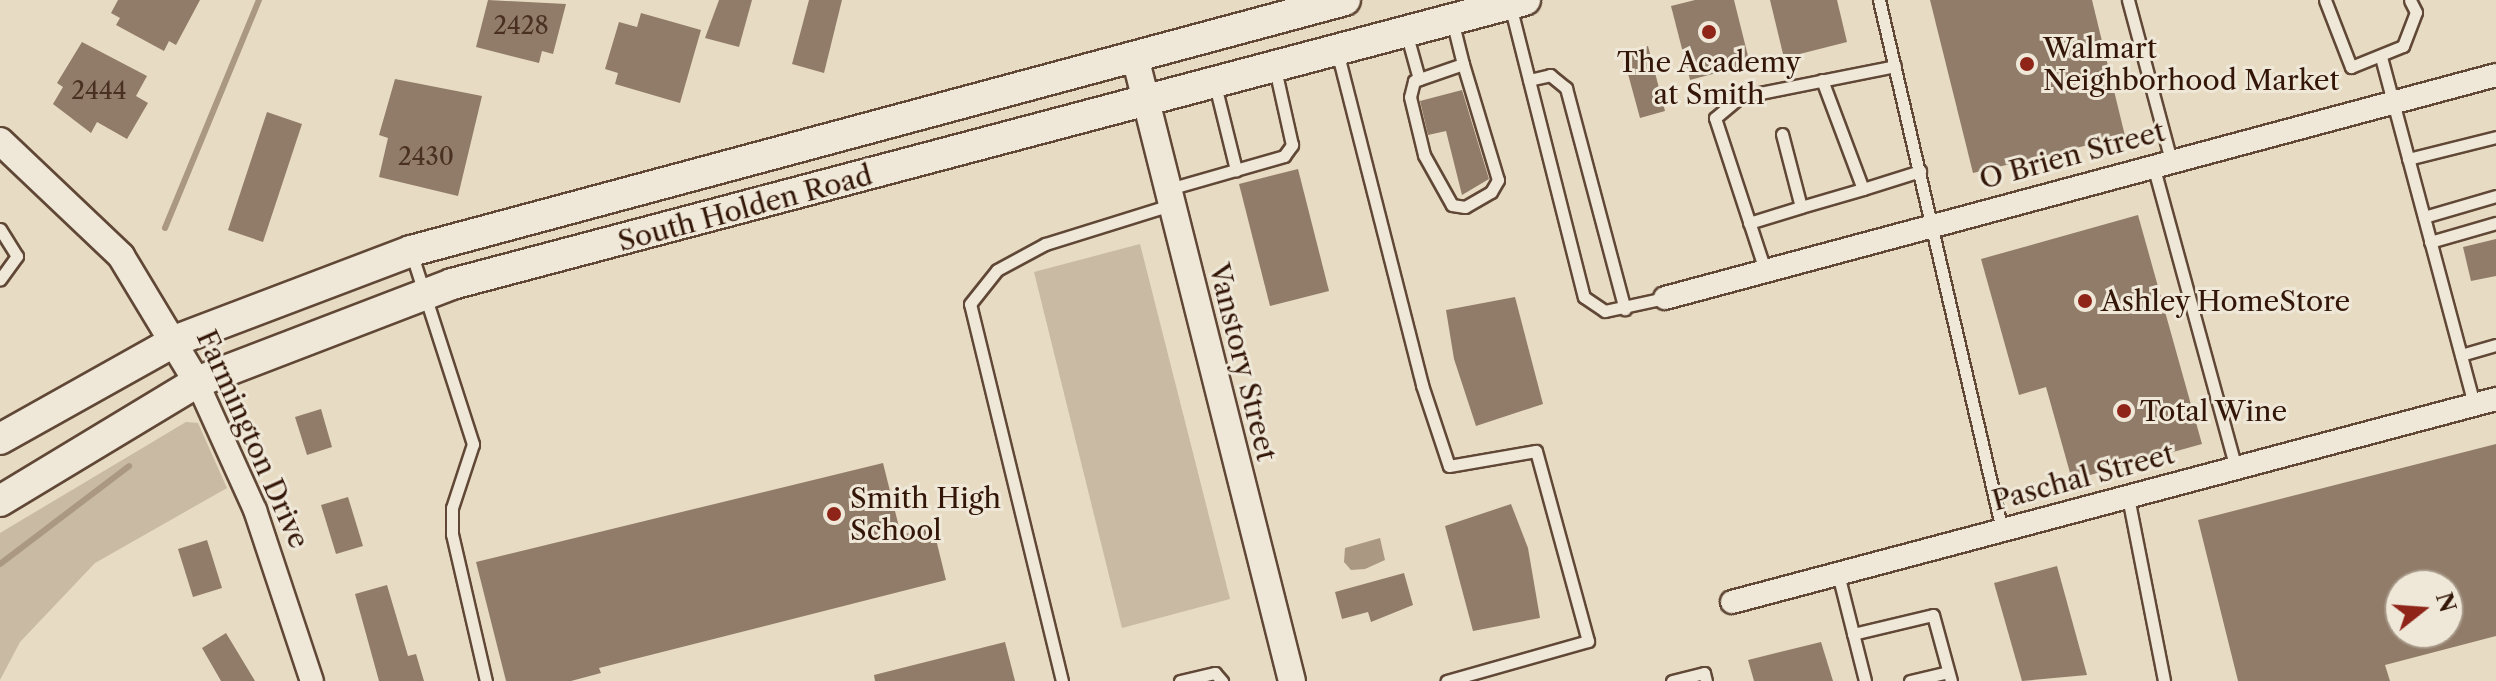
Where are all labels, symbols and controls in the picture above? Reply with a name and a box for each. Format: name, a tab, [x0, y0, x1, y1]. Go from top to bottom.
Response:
house number: 2428	[493, 12, 549, 40]
marker: The Academy at Smith	[1700, 23, 1718, 41]
place label: Walmart Neighborhood Market	[2043, 31, 2339, 97]
place label: The Academy at Smith	[1616, 45, 1802, 111]
marker: Walmart Neighborhood Market	[2018, 55, 2036, 73]
house number: 2444	[71, 77, 127, 105]
street label: O Brien Street	[1976, 114, 2168, 196]
house number: 2430	[398, 143, 454, 171]
street label: South Holden Road	[614, 158, 876, 258]
street label: Vanstory Street	[1202, 259, 1284, 465]
place label: Ashley HomeStore	[2101, 284, 2351, 318]
marker: Ashley HomeStore	[2076, 292, 2094, 310]
street label: Farmington Drive	[190, 325, 316, 553]
place label: Total Wine	[2140, 394, 2288, 428]
marker: Total Wine	[2115, 402, 2133, 420]
street label: Paschal Street	[1988, 437, 2178, 517]
place label: Smith High School	[850, 481, 1001, 547]
marker: Smith High School	[825, 505, 843, 523]
north arrow	[2384, 569, 2464, 649]
text: N	[2430, 589, 2461, 616]

